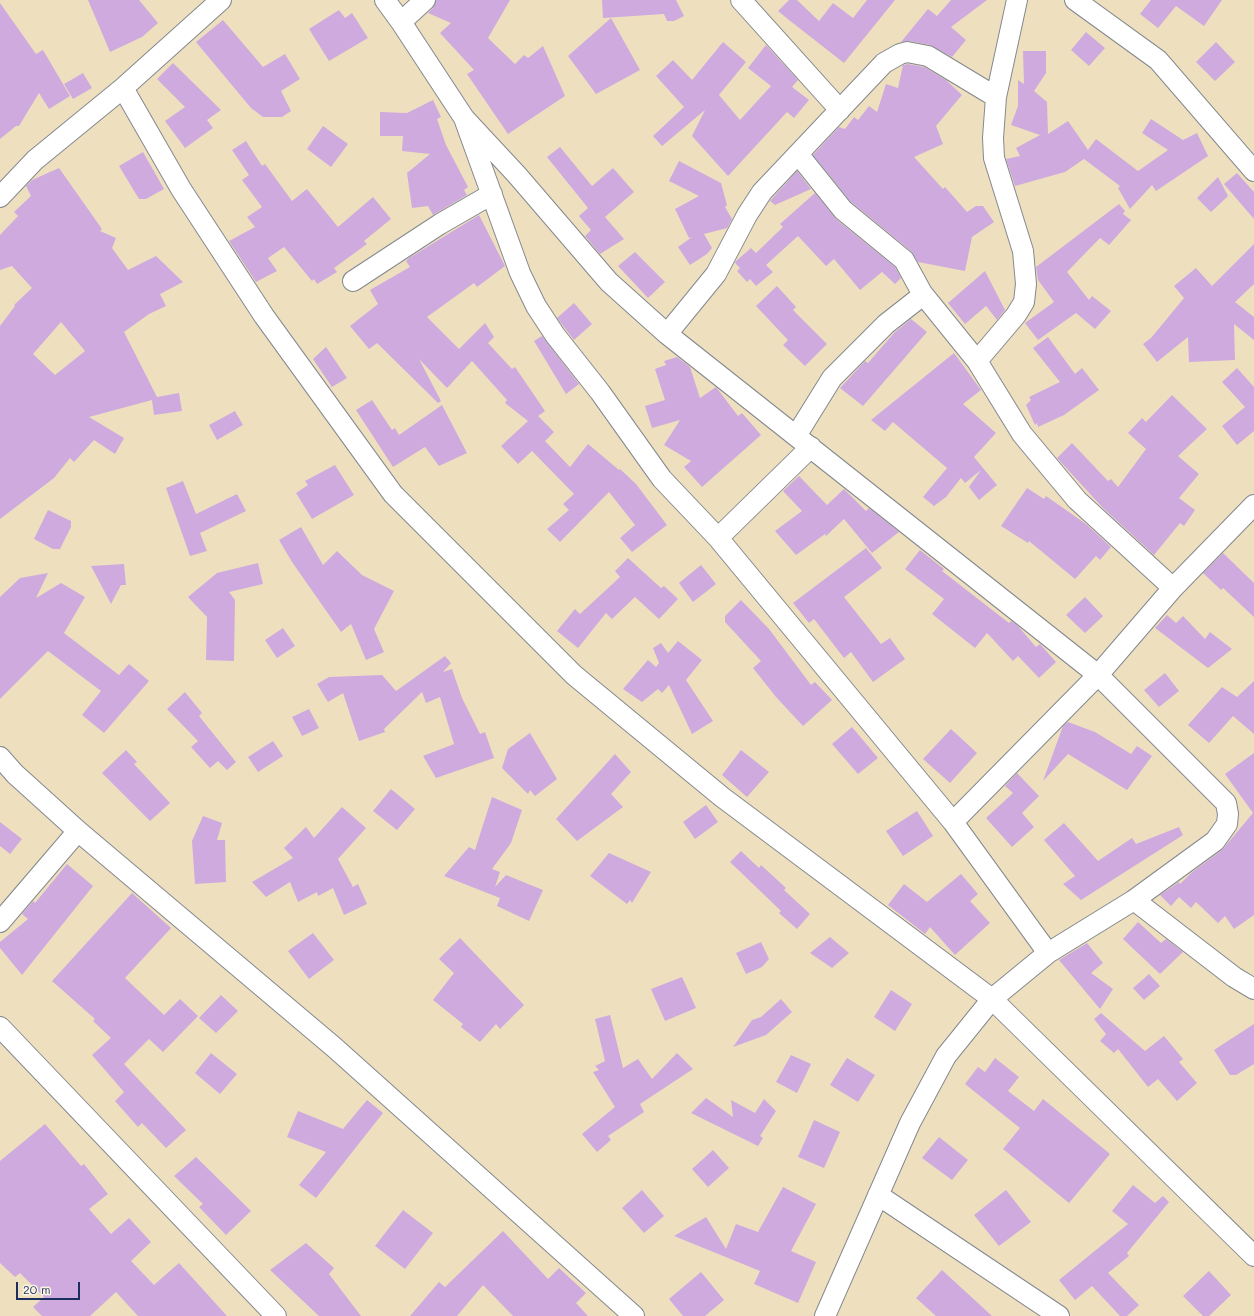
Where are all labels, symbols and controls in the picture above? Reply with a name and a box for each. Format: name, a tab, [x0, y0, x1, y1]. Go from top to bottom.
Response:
scale bar	[18, 1274, 82, 1300]
text: 20 m	[23, 1281, 51, 1297]

